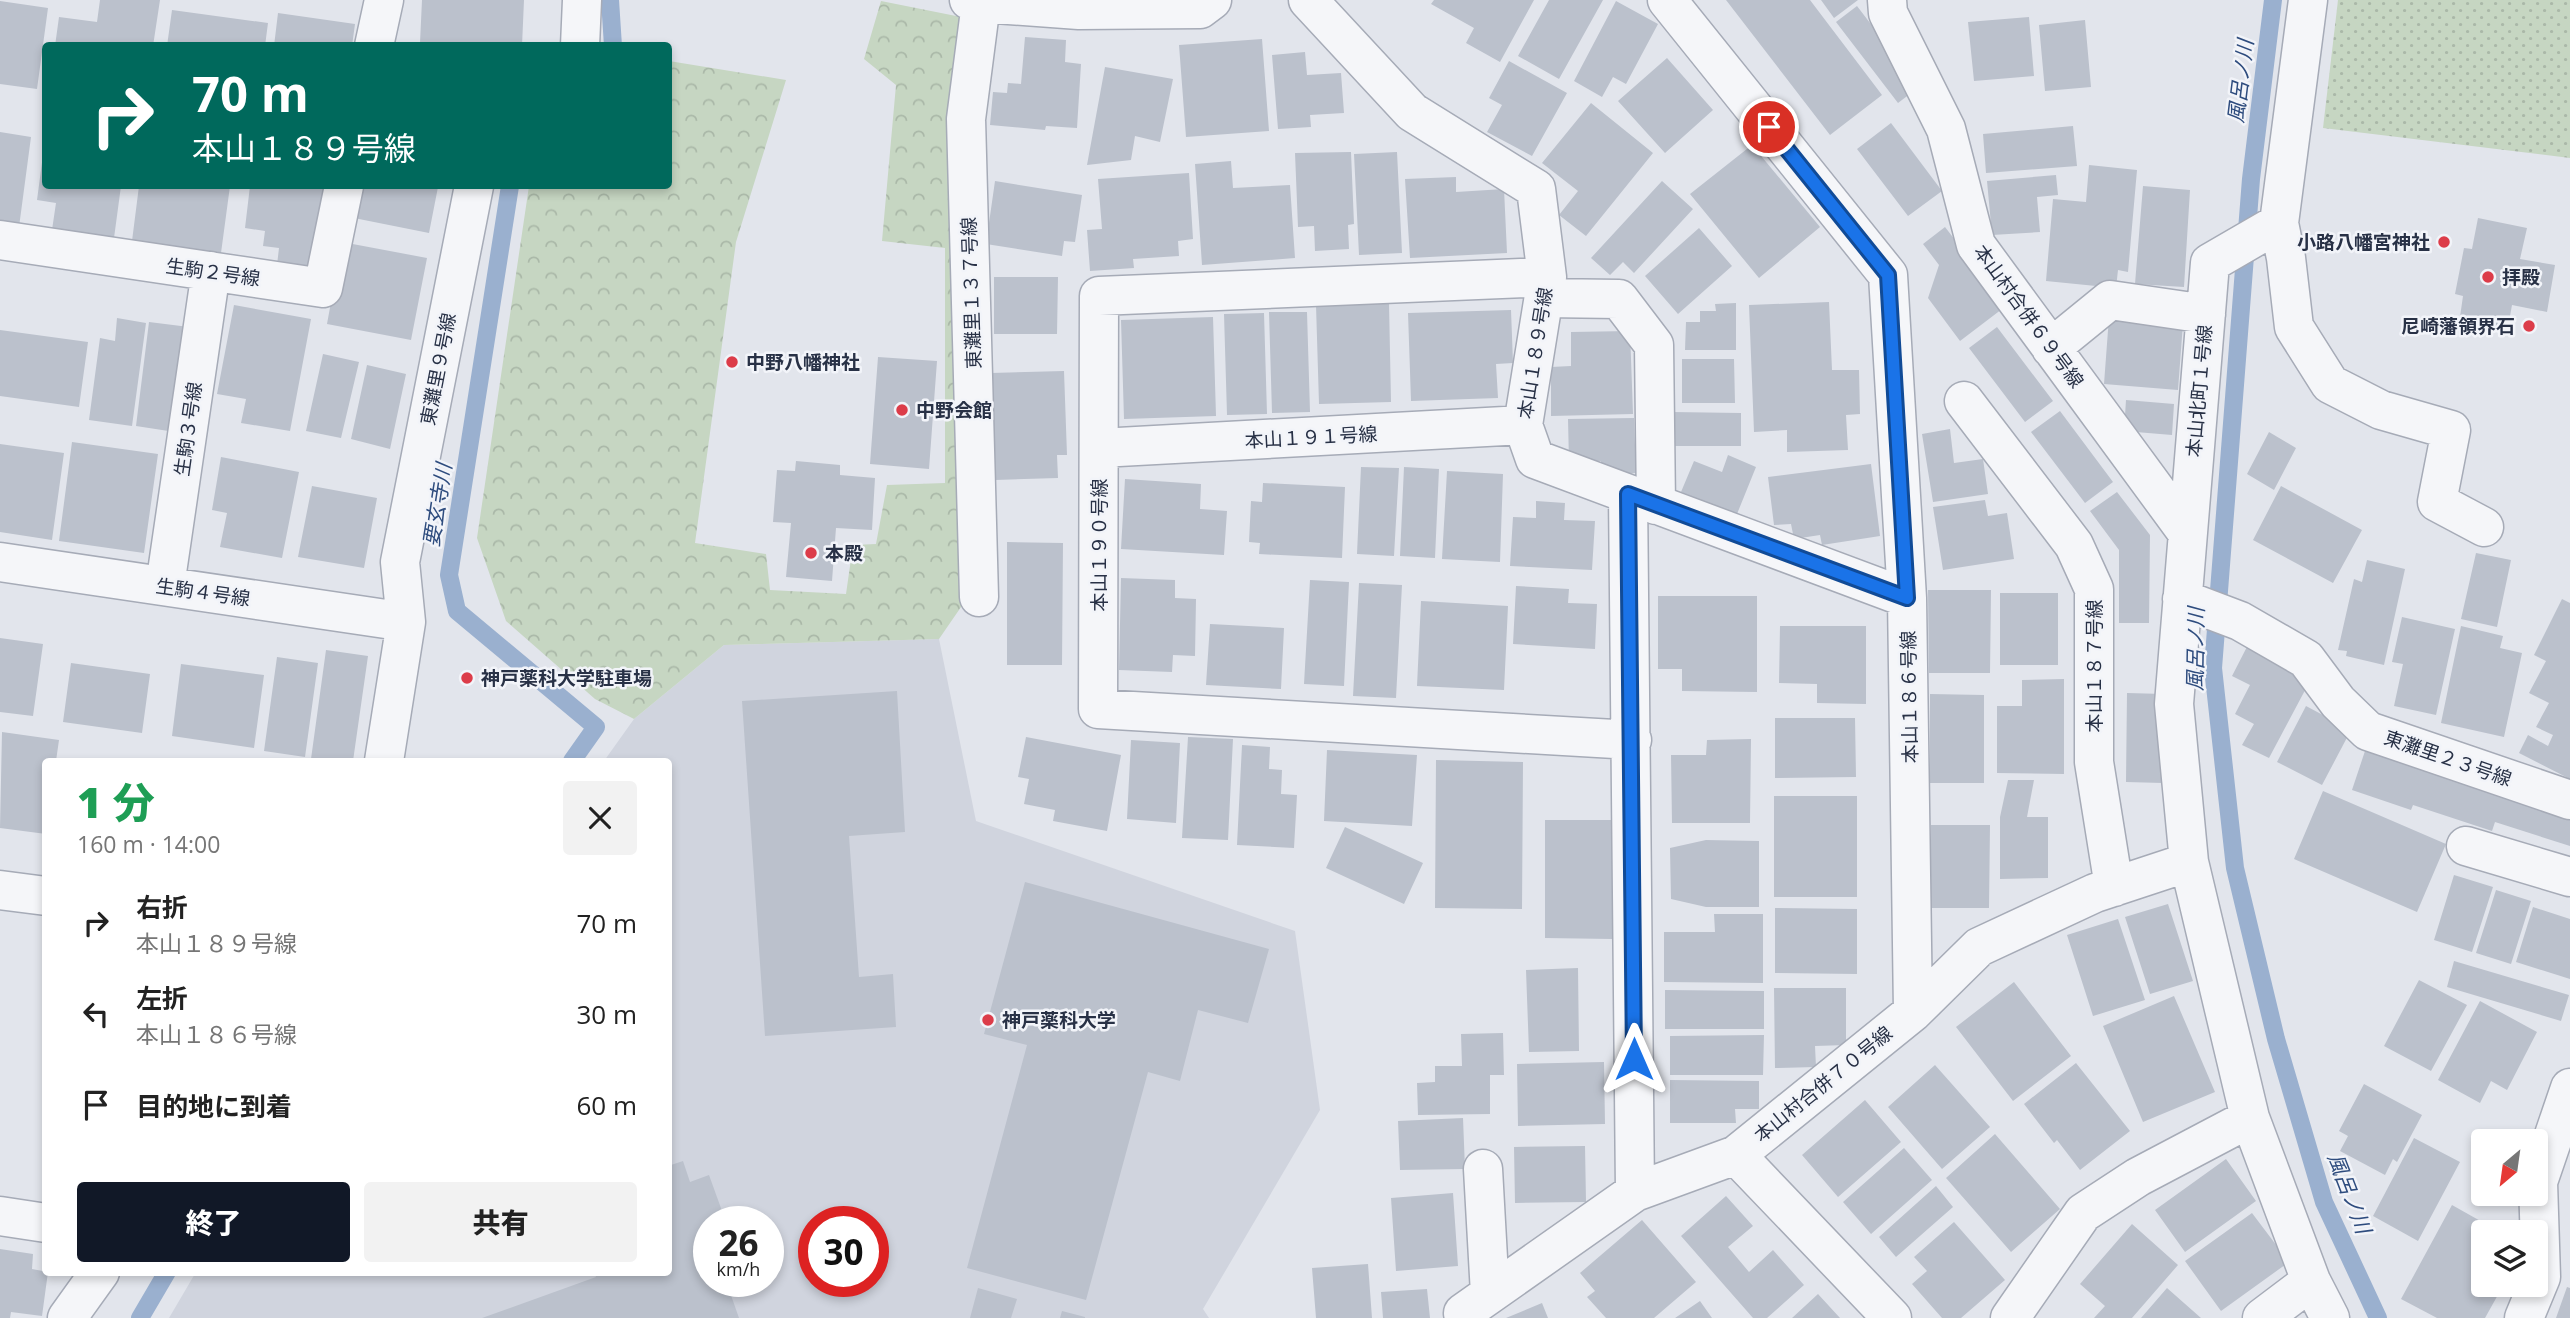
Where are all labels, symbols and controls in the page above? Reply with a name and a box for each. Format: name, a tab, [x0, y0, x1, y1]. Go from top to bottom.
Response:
water label: 風呂ノ川	[2221, 36, 2259, 124]
text: 70 m	[192, 60, 309, 126]
icon: right	[77, 70, 168, 161]
pin	[1739, 97, 1799, 157]
icon: arrive	[1750, 108, 1788, 146]
text: 本山１８９号線	[192, 126, 416, 169]
street label: 東灘里１３７号線	[955, 217, 987, 369]
place label: 小路八幡宮神社	[2297, 229, 2430, 255]
marker: 小路八幡宮神社	[2436, 234, 2452, 250]
street label: 本山村合併６９号線	[1968, 239, 2090, 393]
street label: 生駒２号線	[164, 253, 262, 291]
place label: 拝殿	[2502, 264, 2540, 290]
marker: 拝殿	[2480, 269, 2496, 285]
street label: 本山１８９号線	[1512, 285, 1558, 421]
street label: 東灘里９号線	[414, 311, 462, 427]
place label: 尼崎藩領界石	[2401, 313, 2515, 339]
marker: 尼崎藩領界石	[2521, 318, 2537, 334]
street label: 本山北町１号線	[2180, 324, 2218, 458]
place label: 中野八幡神社	[746, 349, 860, 375]
marker: 中野八幡神社	[724, 354, 740, 370]
street label: 生駒３号線	[169, 380, 207, 478]
place label: 中野会館	[916, 397, 992, 423]
marker: 中野会館	[894, 402, 910, 418]
street label: 本山１９１号線	[1244, 421, 1378, 453]
water label: 要玄寺川	[417, 459, 458, 549]
street label: 本山１９０号線	[1086, 478, 1112, 612]
place label: 本殿	[825, 540, 863, 566]
marker: 本殿	[803, 545, 819, 561]
street label: 生駒４号線	[154, 573, 252, 611]
street label: 本山１８７号線	[2081, 599, 2107, 733]
water label: 風呂ノ川	[2180, 605, 2210, 691]
street label: 本山１８６号線	[1895, 630, 1923, 764]
place label: 神戸薬科大学駐車場	[481, 665, 652, 691]
marker: 神戸薬科大学駐車場	[459, 670, 475, 686]
street label: 東灘里２３号線	[2381, 724, 2515, 792]
text: 1 分	[77, 773, 155, 830]
button: close	[563, 781, 637, 855]
text: 160 m · 14:00	[77, 828, 220, 860]
text: 右折	[136, 889, 188, 925]
icon: right	[77, 904, 115, 942]
text: 70 m	[576, 905, 637, 941]
text: 本山１８９号線	[136, 927, 297, 959]
text: 左折	[136, 980, 188, 1016]
icon: left	[77, 995, 115, 1033]
text: 30 m	[576, 996, 637, 1032]
place label: 神戸薬科大学	[1002, 1007, 1116, 1033]
marker: 神戸薬科大学	[980, 1012, 996, 1028]
text: 本山１８６号線	[136, 1018, 297, 1050]
street label: 本山村合併７０号線	[1748, 1020, 1898, 1148]
position arrow	[1597, 1022, 1671, 1096]
icon: arrive	[77, 1086, 115, 1124]
text: 60 m	[576, 1087, 637, 1123]
text: 目的地に到着	[136, 1088, 292, 1124]
north arrow	[2471, 1129, 2548, 1206]
map controls	[2471, 1129, 2548, 1297]
water label: 風呂ノ川	[2322, 1149, 2379, 1239]
button: 終了	[77, 1182, 350, 1262]
button: 共有	[364, 1182, 637, 1262]
speed limit sign: 30	[798, 1206, 889, 1297]
text: 26	[718, 1219, 759, 1266]
button: layers	[2471, 1220, 2548, 1297]
text: km/h	[717, 1257, 760, 1281]

